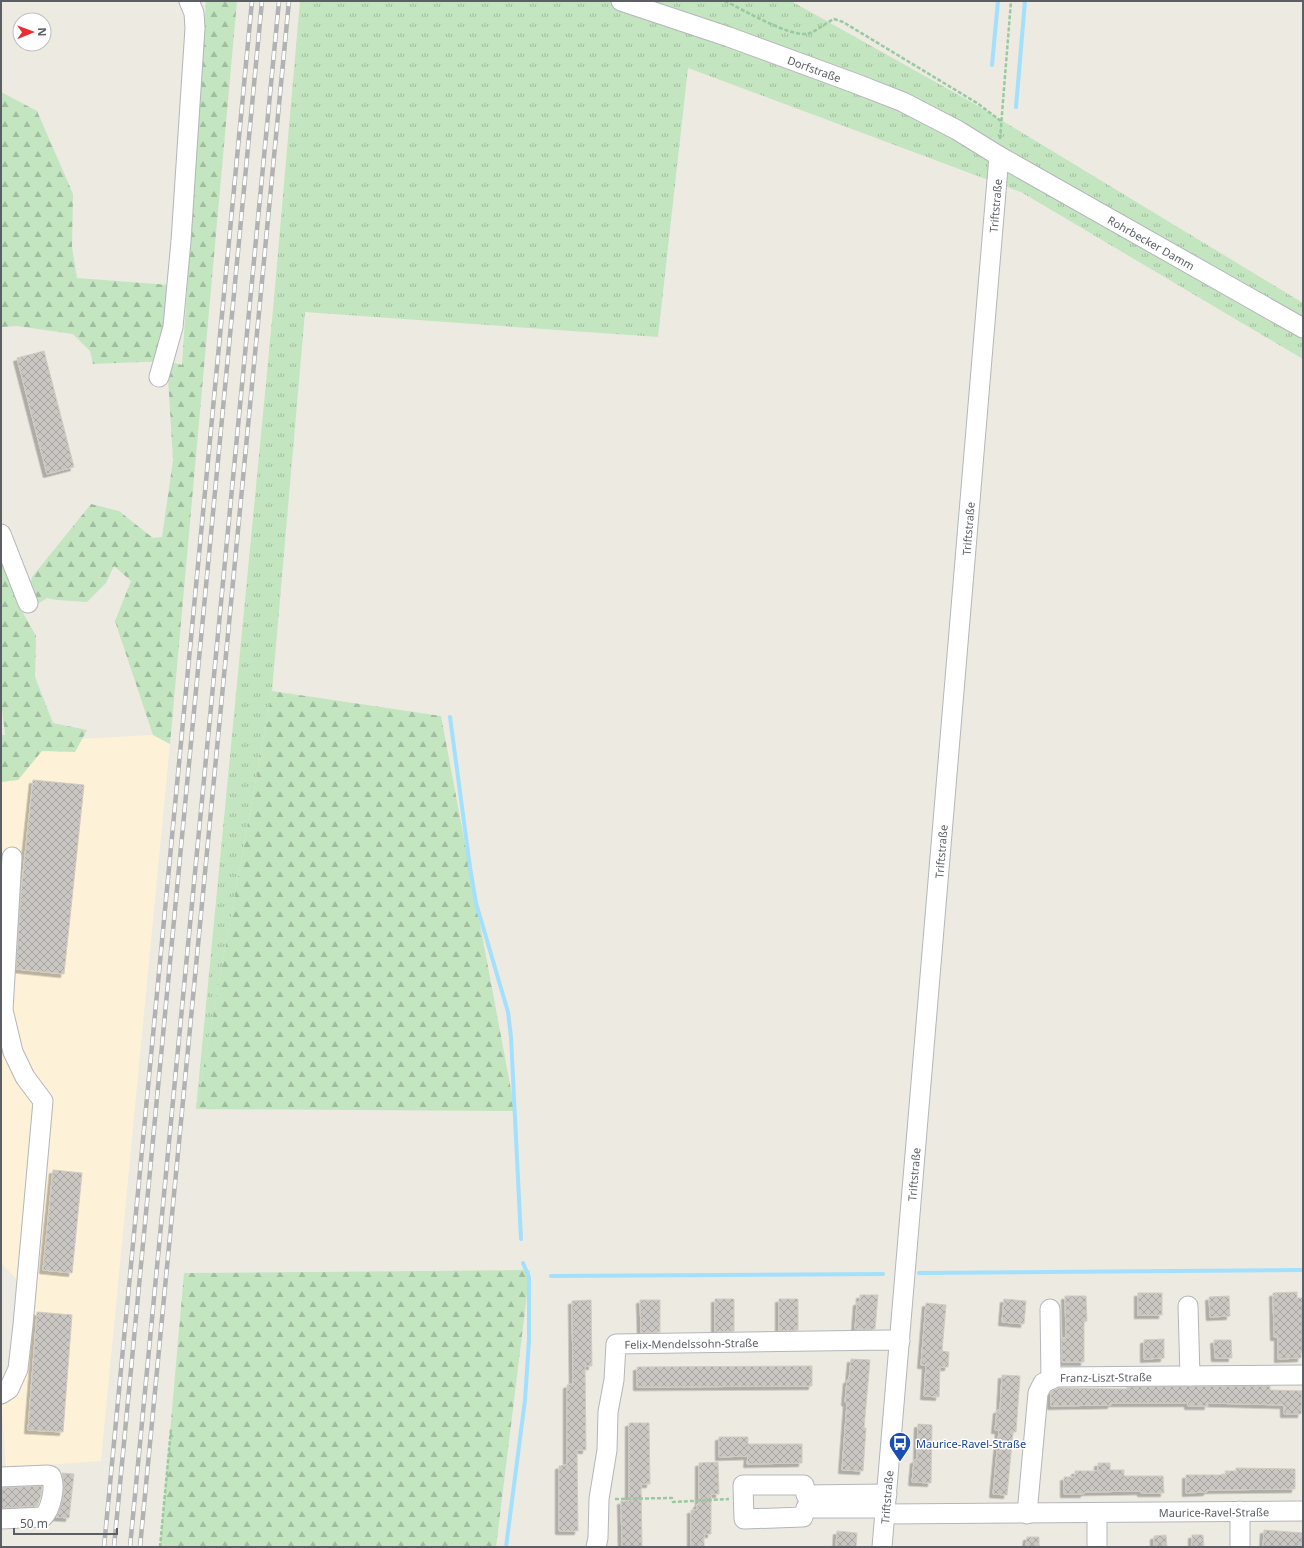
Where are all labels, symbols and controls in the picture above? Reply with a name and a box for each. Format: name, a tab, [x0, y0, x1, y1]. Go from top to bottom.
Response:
north arrow	[12, 12, 52, 52]
text: N	[35, 27, 50, 36]
street label: Dorfstraße	[786, 52, 843, 85]
street label: Triftstraße	[985, 178, 1005, 233]
street label: Rohrbecker Damm	[1105, 212, 1198, 273]
street label: Triftstraße	[958, 501, 977, 556]
street label: Triftstraße	[931, 824, 950, 879]
street label: Triftstraße	[904, 1147, 923, 1202]
street label: Felix-Mendelssohn-Straße	[624, 1334, 759, 1351]
street label: Franz-Liszt-Straße	[1060, 1369, 1152, 1384]
bus stop icon: Maurice-Ravel-Straße	[887, 1430, 913, 1463]
place label: Maurice-Ravel-Straße	[916, 1436, 1026, 1451]
street label: Triftstraße	[876, 1470, 896, 1525]
street label: Maurice-Ravel-Straße	[1159, 1504, 1269, 1520]
scale bar	[14, 1510, 117, 1536]
text: 50 m	[20, 1515, 48, 1532]

